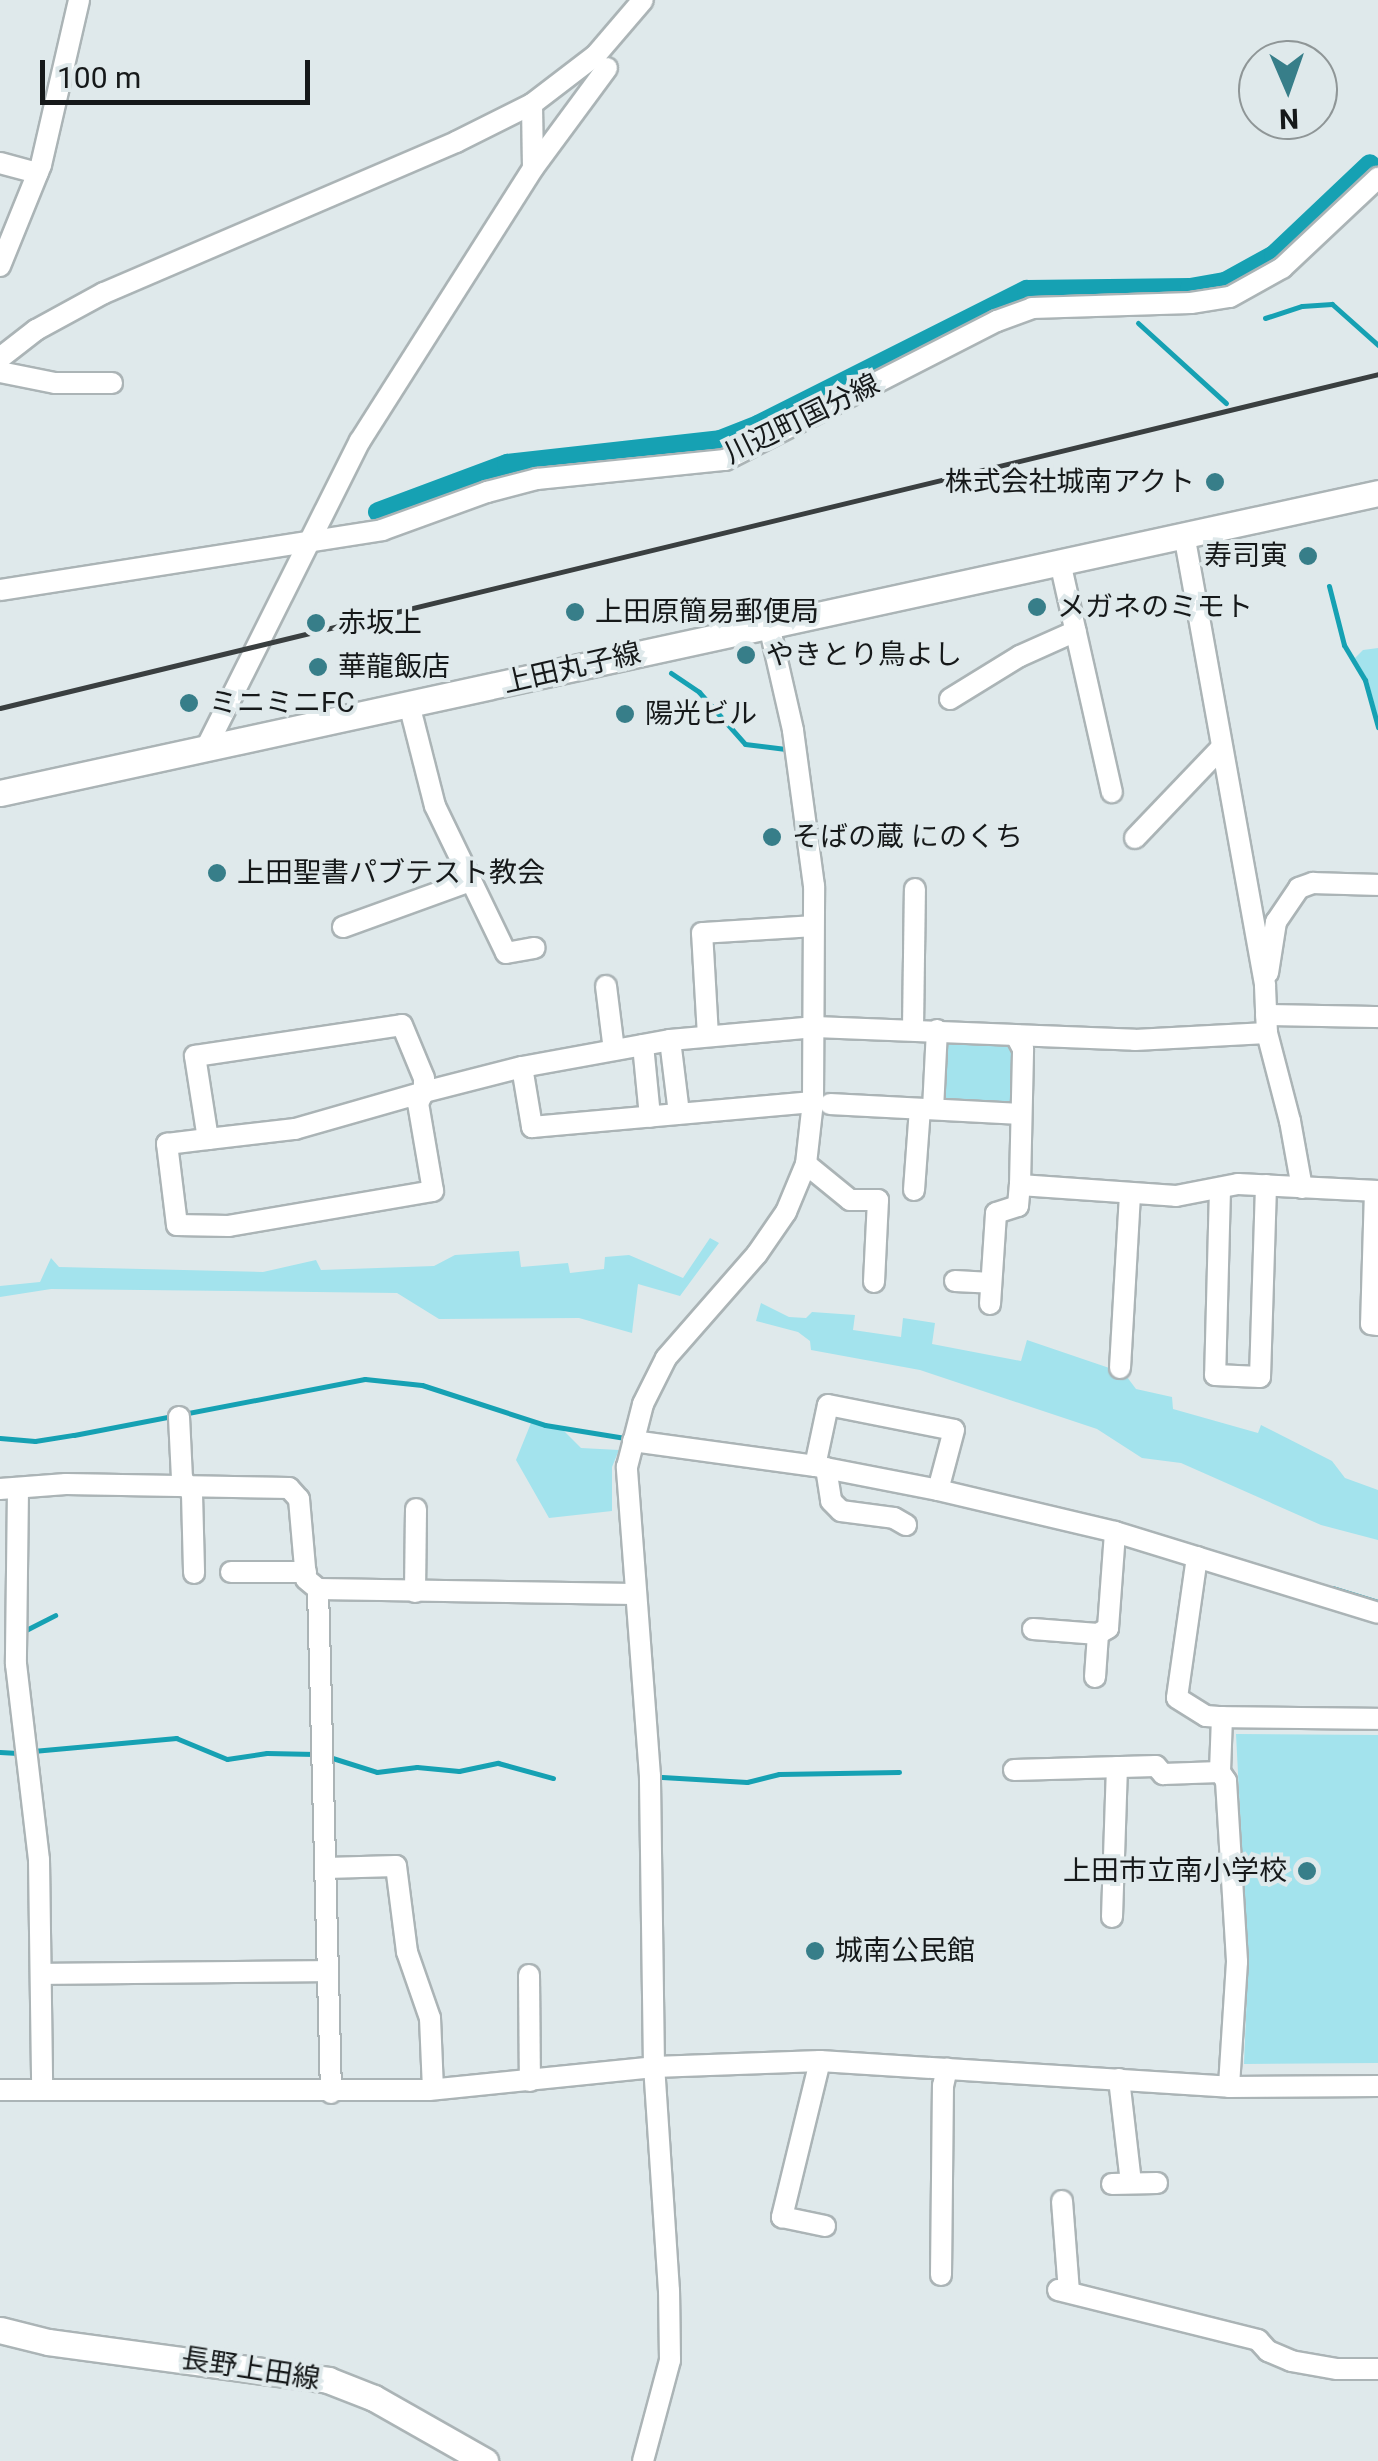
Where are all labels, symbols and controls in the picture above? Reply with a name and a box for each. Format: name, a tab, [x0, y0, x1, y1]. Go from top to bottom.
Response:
scale bar	[45, 40, 315, 102]
north arrow	[1238, 40, 1338, 140]
text: 100 m	[57, 60, 141, 95]
text: N	[1279, 102, 1299, 135]
street label: 川辺町国分線	[719, 367, 885, 471]
place label: 株式会社城南アクト	[943, 465, 1195, 499]
marker: 株式会社城南アクト	[1204, 471, 1226, 493]
place label: 寿司寅	[1204, 539, 1288, 573]
marker: 寿司寅	[1297, 545, 1319, 567]
place label: メガネのミモト	[1057, 590, 1253, 624]
place label: 上田原簡易郵便局	[595, 595, 819, 629]
marker: メガネのミモト	[1026, 596, 1048, 618]
marker: 上田原簡易郵便局	[564, 601, 586, 623]
place label: 赤坂上	[338, 606, 422, 640]
marker: 赤坂上	[303, 610, 329, 636]
street label: 上田丸子線	[500, 636, 644, 700]
place label: やきとり鳥よし	[766, 638, 962, 672]
marker: やきとり鳥よし	[735, 644, 757, 666]
place label: 華龍飯店	[338, 650, 450, 684]
marker: 華龍飯店	[307, 656, 329, 678]
place label: ミニミニFC	[209, 686, 355, 720]
marker: ミニミニFC	[178, 692, 200, 714]
place label: 陽光ビル	[645, 697, 757, 731]
marker: 陽光ビル	[614, 703, 636, 725]
place label: そばの蔵 にのくち	[792, 820, 1023, 854]
marker: そばの蔵 にのくち	[761, 826, 783, 848]
place label: 上田聖書パブテスト教会	[237, 856, 545, 890]
marker: 上田聖書パブテスト教会	[206, 862, 228, 884]
place label: 上田市立南小学校	[1063, 1854, 1287, 1888]
marker: 上田市立南小学校	[1296, 1860, 1318, 1882]
place label: 城南公民館	[835, 1934, 975, 1968]
marker: 城南公民館	[804, 1940, 826, 1962]
street label: 長野上田線	[179, 2341, 323, 2397]

